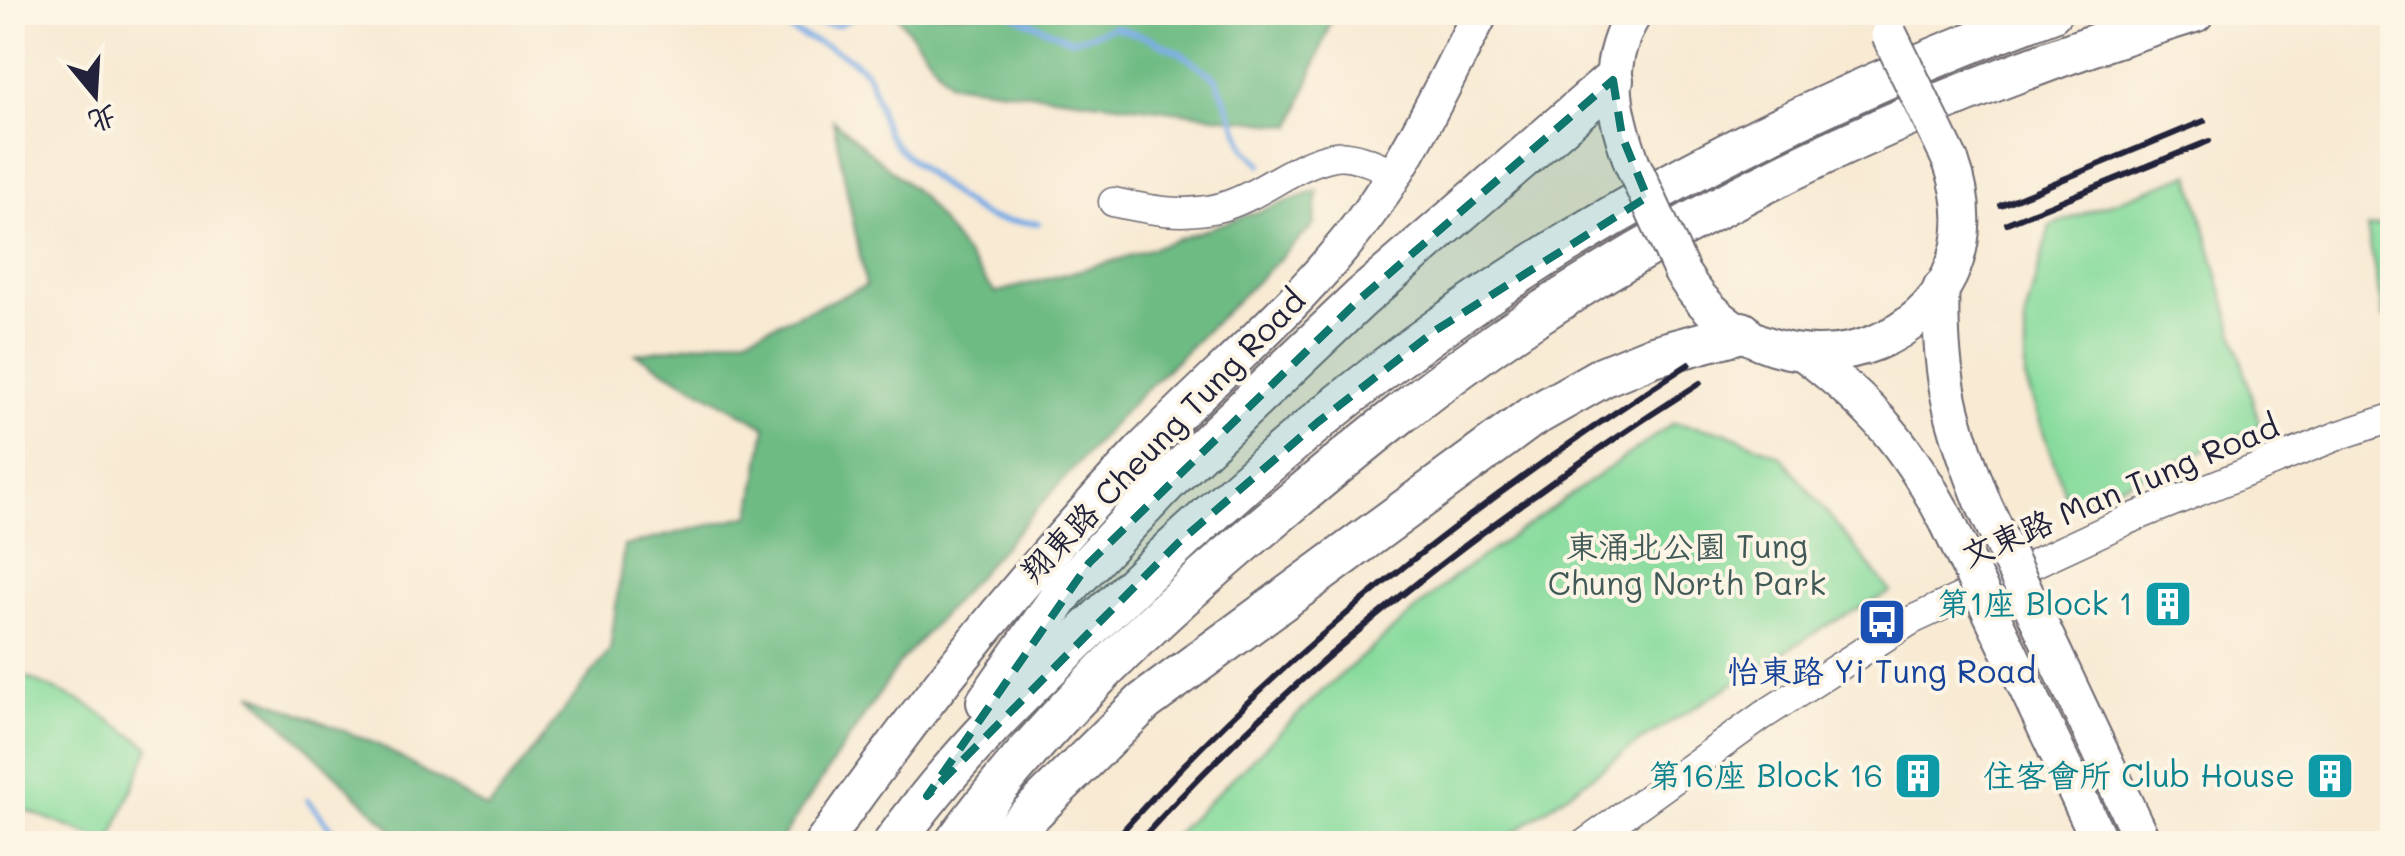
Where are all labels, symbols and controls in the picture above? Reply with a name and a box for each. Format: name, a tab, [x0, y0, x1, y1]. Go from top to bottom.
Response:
north arrow	[45, 45, 145, 145]
text: 北	[84, 98, 122, 141]
street label: 翔東路 Cheung Tung Road	[1010, 279, 1313, 590]
street label: 文東路 Man Tung Road	[1954, 403, 2284, 575]
park label: 東涌北公園 Tung Chung North Park	[1548, 524, 1826, 603]
building icon: 第1座 Block 1	[2142, 578, 2194, 630]
place label: 第1座 Block 1	[1937, 581, 2133, 623]
bus stop icon: 怡東路 Yi Tung Road	[1856, 596, 1908, 648]
place label: 怡東路 Yi Tung Road	[1728, 649, 2036, 691]
building icon: 第16座 Block 16	[1892, 750, 1944, 802]
building icon: 住客會所 Club House	[2304, 750, 2356, 802]
place label: 第16座 Block 16	[1649, 753, 1883, 795]
place label: 住客會所 Club House	[1983, 753, 2295, 795]

